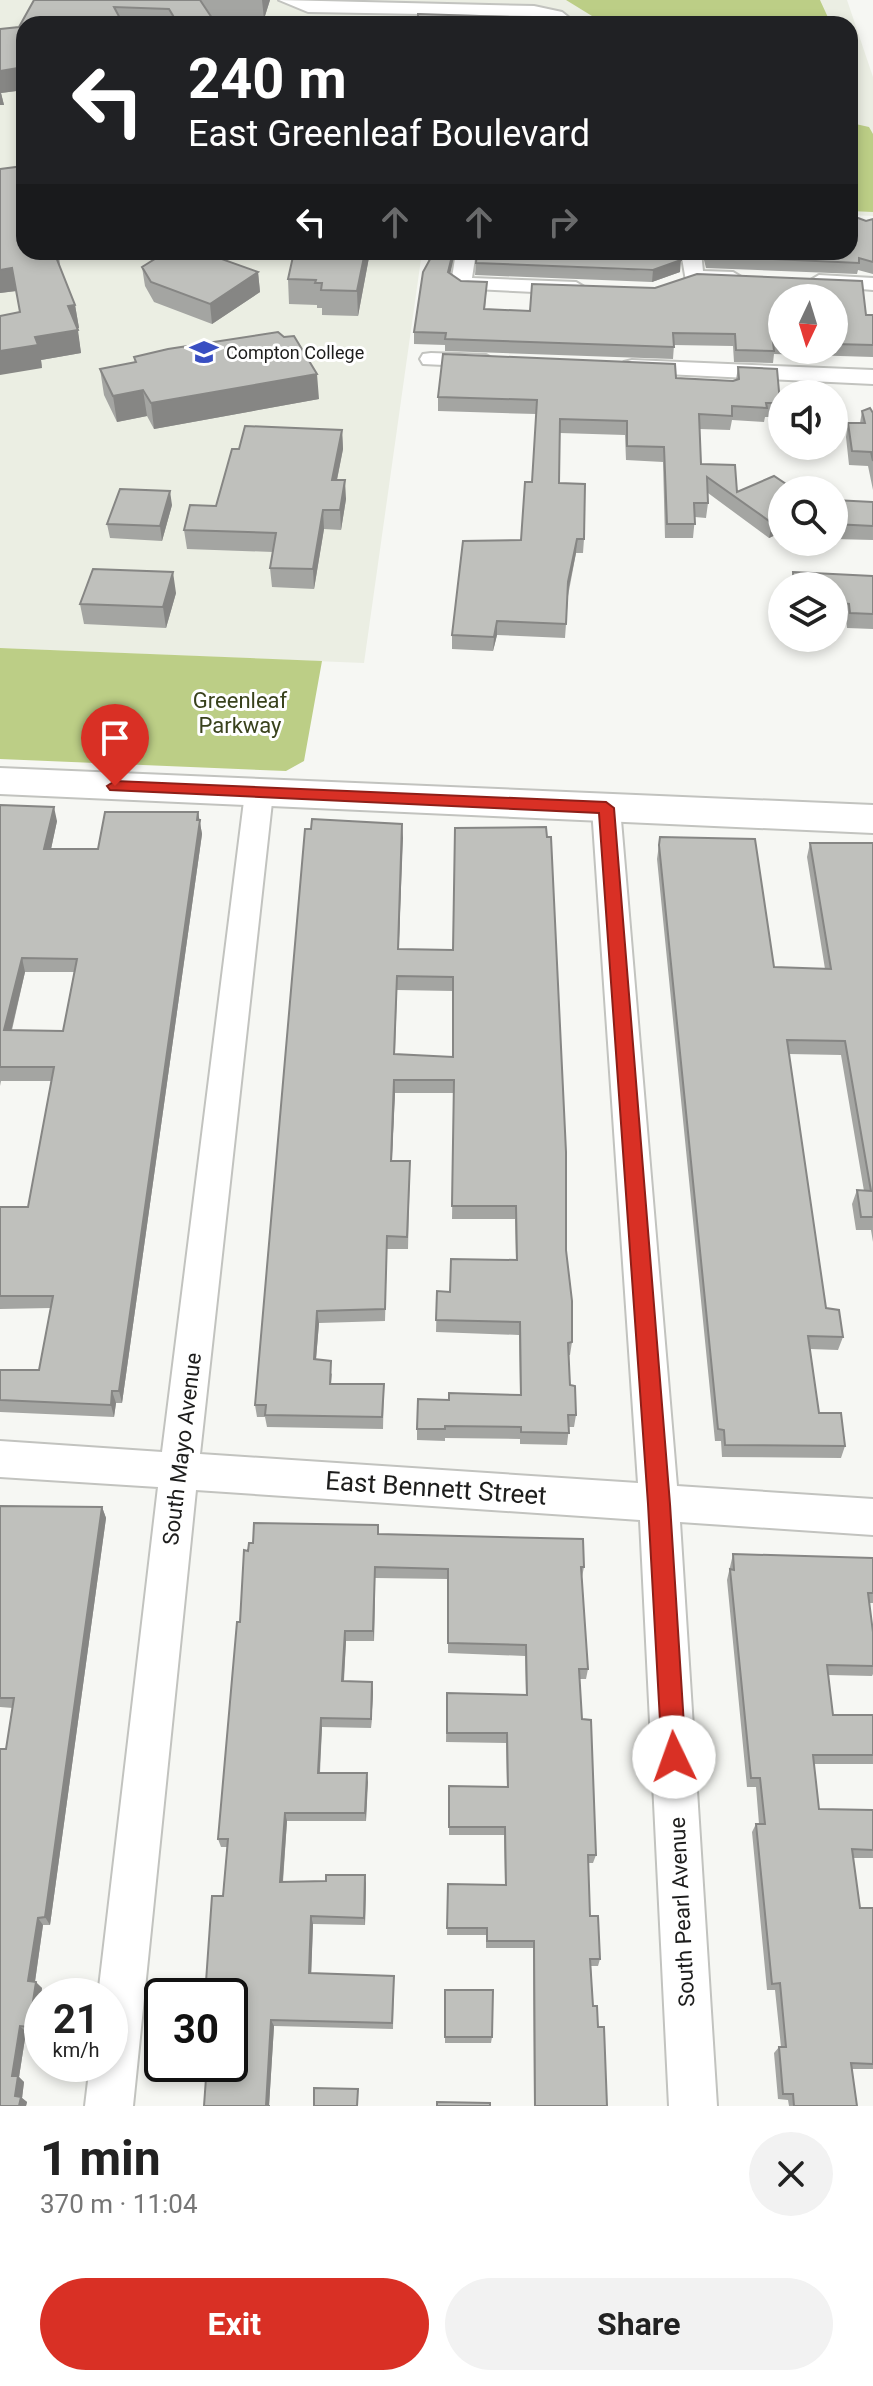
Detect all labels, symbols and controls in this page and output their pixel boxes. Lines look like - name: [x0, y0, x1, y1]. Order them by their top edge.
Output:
- text: 240 m: [188, 46, 347, 112]
- icon: left: [56, 48, 160, 152]
- text: East Greenleaf Boulevard: [188, 113, 590, 155]
- icon: left: [289, 200, 333, 244]
- icon: ahead: [373, 200, 417, 244]
- icon: ahead: [457, 200, 501, 244]
- icon: right: [541, 200, 585, 244]
- north arrow: [768, 284, 848, 364]
- map controls: [768, 284, 848, 652]
- school or university icon: Compton College: [189, 337, 219, 367]
- place label: Compton College: [226, 342, 364, 363]
- button: sound: [768, 380, 848, 460]
- button: search: [768, 476, 848, 556]
- button: layers: [768, 572, 848, 652]
- park label: Greenleaf Parkway: [193, 688, 288, 738]
- pin: [81, 704, 149, 786]
- icon: arrive: [93, 716, 137, 760]
- street label: South Mayo Avenue: [158, 1351, 206, 1547]
- street label: East Bennett Street: [324, 1465, 548, 1511]
- position arrow: [632, 1715, 716, 1799]
- street label: South Pearl Avenue: [665, 1816, 699, 2008]
- speed limit sign: 30: [144, 1978, 248, 2082]
- text: 21: [53, 1996, 99, 2043]
- text: km/h: [53, 2038, 99, 2062]
- text: 1 min: [40, 2130, 161, 2187]
- button: close: [749, 2132, 833, 2216]
- text: 370 m · 11:04: [40, 2189, 198, 2219]
- button: Exit: [40, 2278, 429, 2370]
- button: Share: [445, 2278, 833, 2370]

